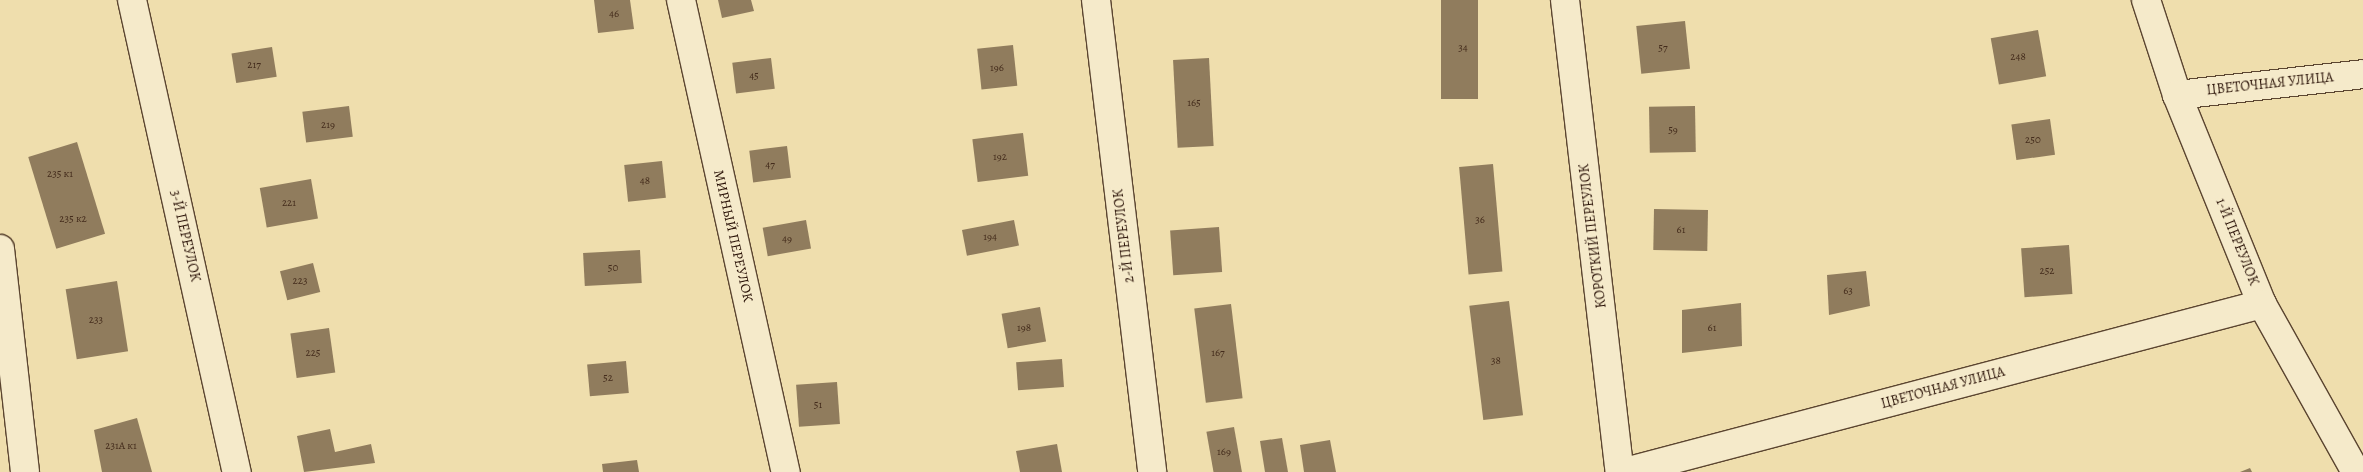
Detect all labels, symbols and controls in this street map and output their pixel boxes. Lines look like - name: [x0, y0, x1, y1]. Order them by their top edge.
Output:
- house number: 46: [609, 7, 619, 21]
- house number: 34: [1458, 41, 1468, 55]
- house number: 57: [1658, 41, 1668, 55]
- house number: 248: [2010, 50, 2026, 64]
- house number: 217: [247, 58, 261, 72]
- house number: 196: [990, 61, 1004, 75]
- house number: 45: [749, 69, 759, 83]
- street label: ЦВЕТОЧНАЯ УЛИЦА: [2206, 69, 2334, 99]
- house number: 165: [1187, 96, 1201, 110]
- house number: 219: [321, 118, 335, 132]
- house number: 59: [1668, 123, 1678, 137]
- house number: 250: [2025, 133, 2041, 147]
- house number: 192: [993, 150, 1007, 164]
- house number: 47: [765, 158, 775, 172]
- street label: КОРОТКИЙ ПЕРЕУЛОК: [1576, 163, 1610, 309]
- house number: 235 к1: [47, 167, 73, 181]
- street label: МИРНЫЙ ПЕРЕУЛОК: [710, 168, 756, 304]
- house number: 48: [640, 174, 650, 188]
- street label: 2-Й ПЕРЕУЛОК: [1110, 188, 1138, 284]
- street label: 3-Й ПЕРЕУЛОК: [166, 189, 204, 283]
- house number: 221: [282, 196, 296, 210]
- street label: 1-Й ПЕРЕУЛОК: [2212, 196, 2262, 288]
- house number: 235 к2: [59, 212, 87, 226]
- house number: 36: [1475, 213, 1485, 227]
- house number: 61: [1677, 223, 1685, 237]
- house number: 194: [983, 230, 997, 244]
- house number: 49: [782, 232, 792, 246]
- house number: 50: [608, 261, 618, 275]
- house number: 252: [2039, 264, 2055, 278]
- house number: 223: [292, 274, 308, 288]
- house number: 63: [1843, 284, 1853, 298]
- house number: 233: [89, 313, 103, 327]
- house number: 198: [1017, 321, 1031, 335]
- house number: 61: [1708, 321, 1716, 335]
- house number: 225: [305, 346, 321, 360]
- house number: 167: [1211, 346, 1225, 360]
- house number: 38: [1491, 354, 1501, 368]
- street label: ЦВЕТОЧНАЯ УЛИЦА: [1879, 363, 2007, 413]
- house number: 52: [603, 371, 613, 385]
- house number: 51: [814, 398, 822, 412]
- house number: 231А к1: [105, 439, 137, 453]
- house number: 169: [1217, 445, 1231, 459]

